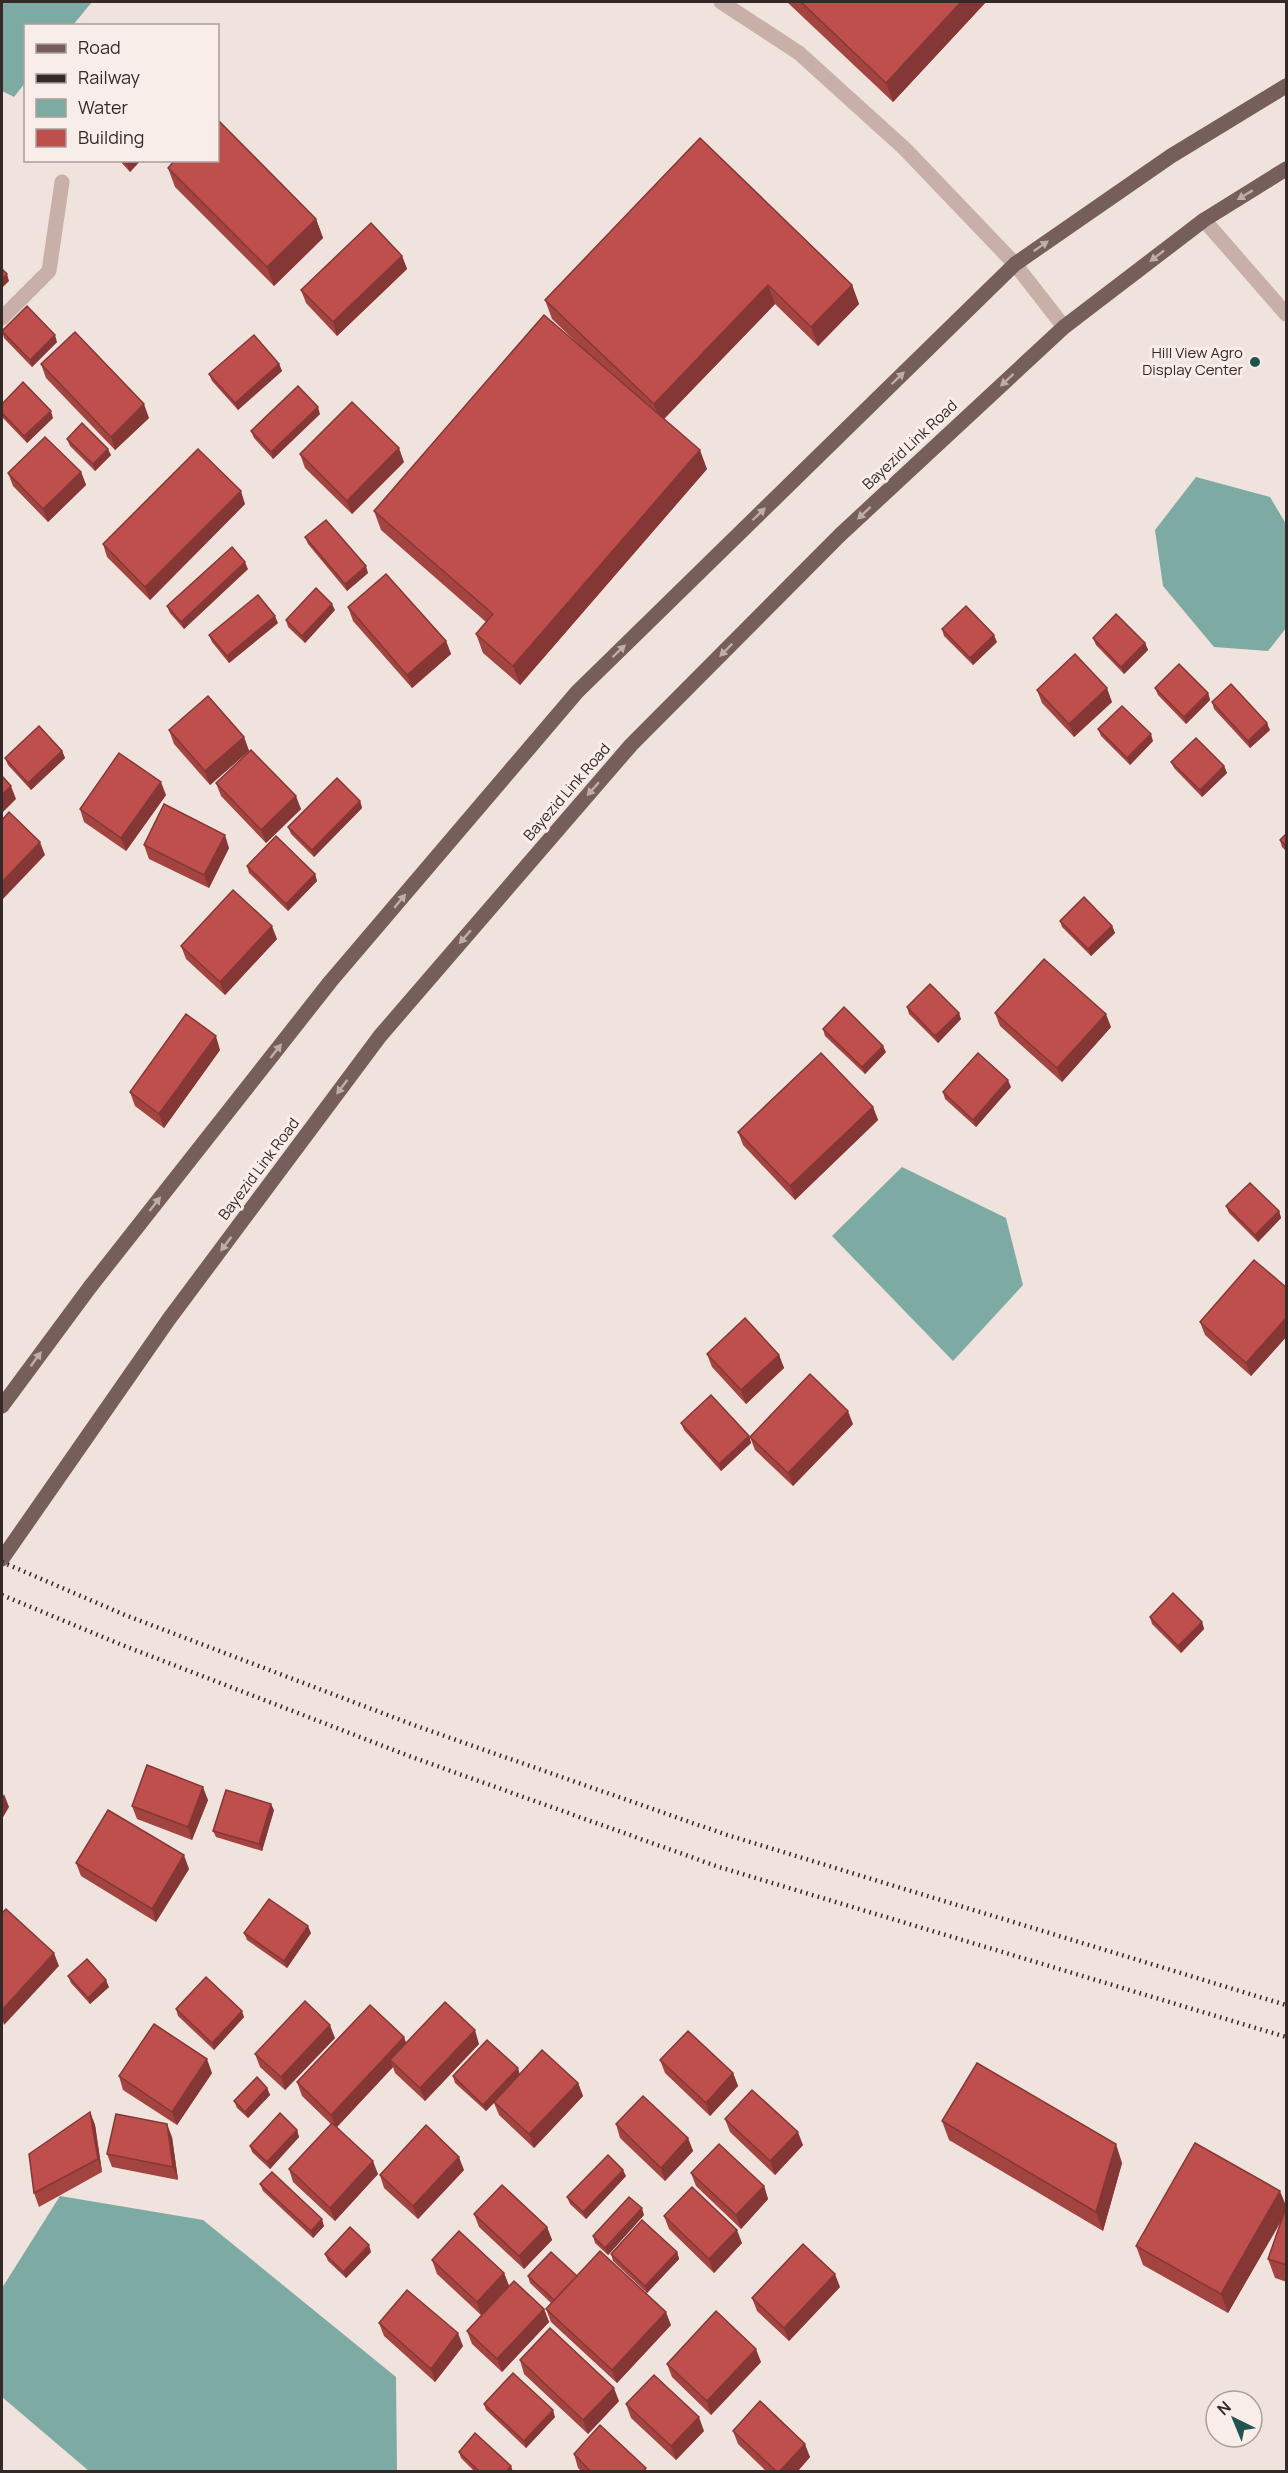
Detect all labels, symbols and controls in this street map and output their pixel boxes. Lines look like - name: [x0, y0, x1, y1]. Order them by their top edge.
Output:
- legend: [24, 24, 219, 162]
- text: Road: [78, 35, 121, 59]
- text: Railway: [78, 65, 140, 89]
- text: Water: [78, 95, 128, 119]
- text: Building: [78, 125, 144, 149]
- one-way arrow: [1237, 189, 1253, 200]
- one-way arrow: [1033, 241, 1049, 252]
- one-way arrow: [1150, 249, 1165, 261]
- place label: Hill View Agro Display Center: [1142, 342, 1244, 380]
- marker: Hill View Agro Display Center: [1248, 355, 1262, 369]
- one-way arrow: [891, 371, 906, 385]
- one-way arrow: [1000, 373, 1015, 387]
- street label: Bayezid Link Road: [858, 395, 962, 494]
- one-way arrow: [858, 505, 872, 519]
- one-way arrow: [751, 508, 765, 522]
- one-way arrow: [719, 642, 733, 656]
- one-way arrow: [612, 644, 626, 658]
- street label: Bayezid Link Road: [518, 738, 615, 845]
- one-way arrow: [587, 781, 600, 796]
- one-way arrow: [393, 893, 406, 909]
- one-way arrow: [459, 929, 472, 945]
- one-way arrow: [269, 1044, 281, 1059]
- one-way arrow: [336, 1079, 348, 1095]
- street label: Bayezid Link Road: [213, 1113, 304, 1224]
- one-way arrow: [148, 1197, 160, 1212]
- one-way arrow: [220, 1236, 232, 1251]
- one-way arrow: [30, 1352, 42, 1368]
- north arrow: [1204, 2389, 1264, 2449]
- text: N: [1212, 2396, 1235, 2420]

